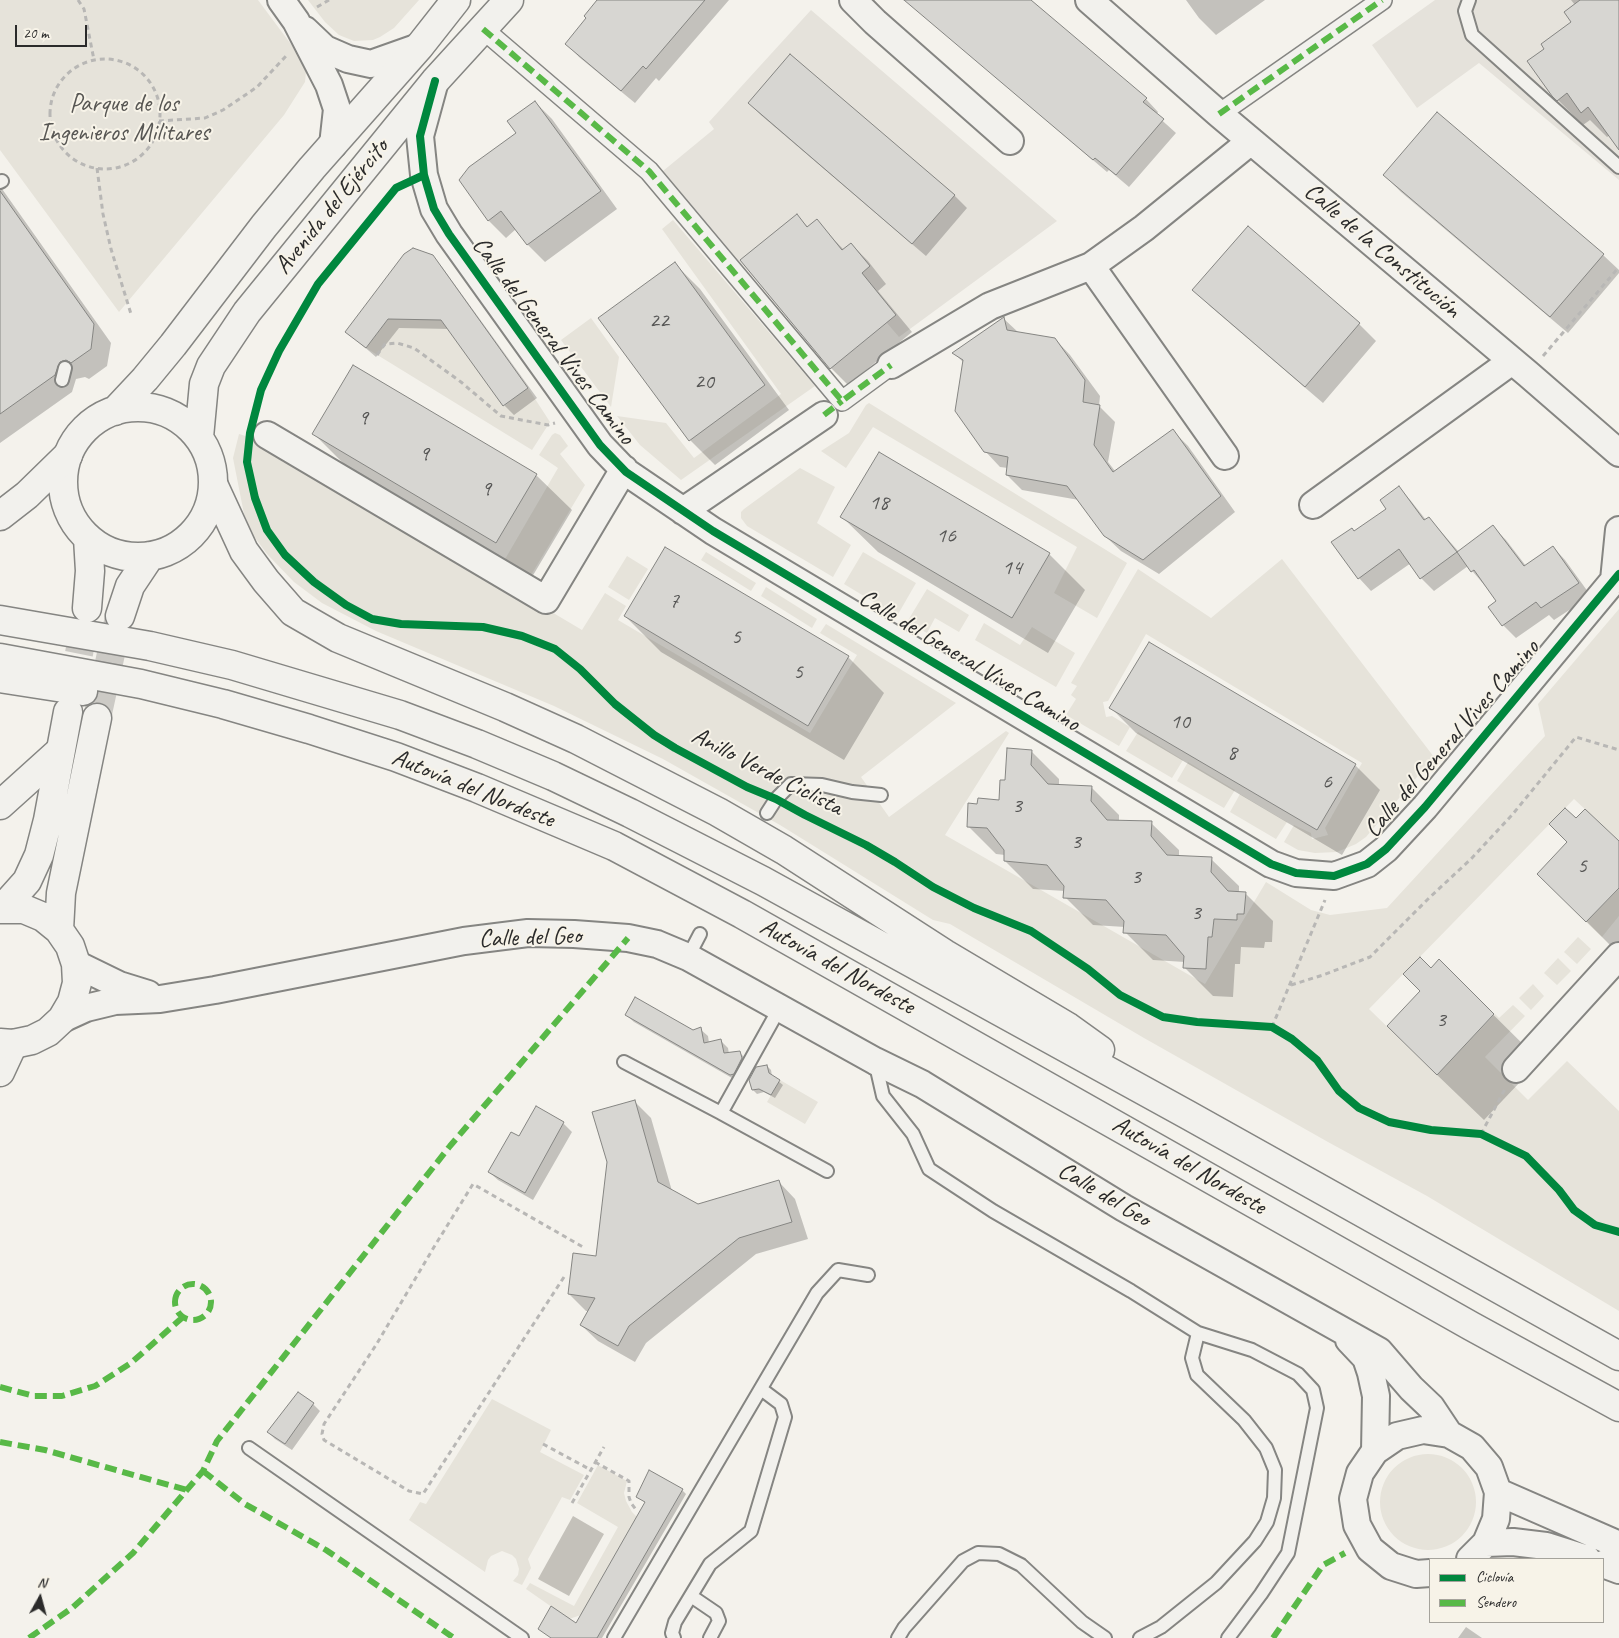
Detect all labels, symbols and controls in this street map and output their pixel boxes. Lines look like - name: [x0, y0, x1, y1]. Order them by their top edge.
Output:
- scale bar: [18, 15, 90, 47]
- text: 20 m: [23, 24, 49, 43]
- park label: Parque de los Ingenieros Militares: [39, 89, 209, 148]
- street label: Avenida del Ejército: [268, 133, 396, 281]
- street label: Calle de la Constitución: [1298, 177, 1466, 325]
- street label: Calle del General Vives Camino: [465, 231, 641, 451]
- house number: 22: [649, 308, 669, 334]
- house number: 20: [694, 369, 714, 395]
- house number: 9: [358, 405, 368, 431]
- house number: 9: [419, 441, 429, 467]
- house number: 9: [481, 476, 491, 502]
- house number: 18: [869, 490, 889, 516]
- house number: 16: [936, 523, 956, 549]
- house number: 14: [1002, 555, 1022, 581]
- street label: Calle del General Vives Camino: [853, 583, 1085, 739]
- house number: 7: [669, 588, 679, 614]
- house number: 5: [731, 624, 741, 650]
- street label: Calle del General Vives Camino: [1358, 634, 1546, 844]
- house number: 5: [793, 659, 803, 685]
- house number: 10: [1170, 709, 1190, 735]
- street label: Anillo Verde Ciclista: [686, 721, 848, 823]
- house number: 8: [1227, 740, 1237, 766]
- street label: Autovía del Nordeste: [387, 743, 559, 835]
- house number: 6: [1322, 769, 1332, 795]
- house number: 3: [1012, 793, 1022, 819]
- house number: 3: [1071, 829, 1081, 855]
- house number: 5: [1577, 853, 1587, 879]
- house number: 3: [1131, 864, 1141, 890]
- house number: 3: [1191, 900, 1201, 926]
- street label: Autovía del Nordeste: [754, 912, 920, 1022]
- street label: Calle del Geo: [478, 921, 582, 955]
- house number: 3: [1436, 1007, 1446, 1033]
- street label: Autovía del Nordeste: [1107, 1110, 1271, 1222]
- street label: Calle del Geo: [1052, 1156, 1156, 1234]
- legend: [1429, 1558, 1604, 1623]
- text: Ciclovía: [1476, 1568, 1513, 1587]
- north arrow: [15, 1573, 65, 1623]
- text: N: [37, 1574, 47, 1592]
- text: Sendero: [1476, 1593, 1516, 1612]

